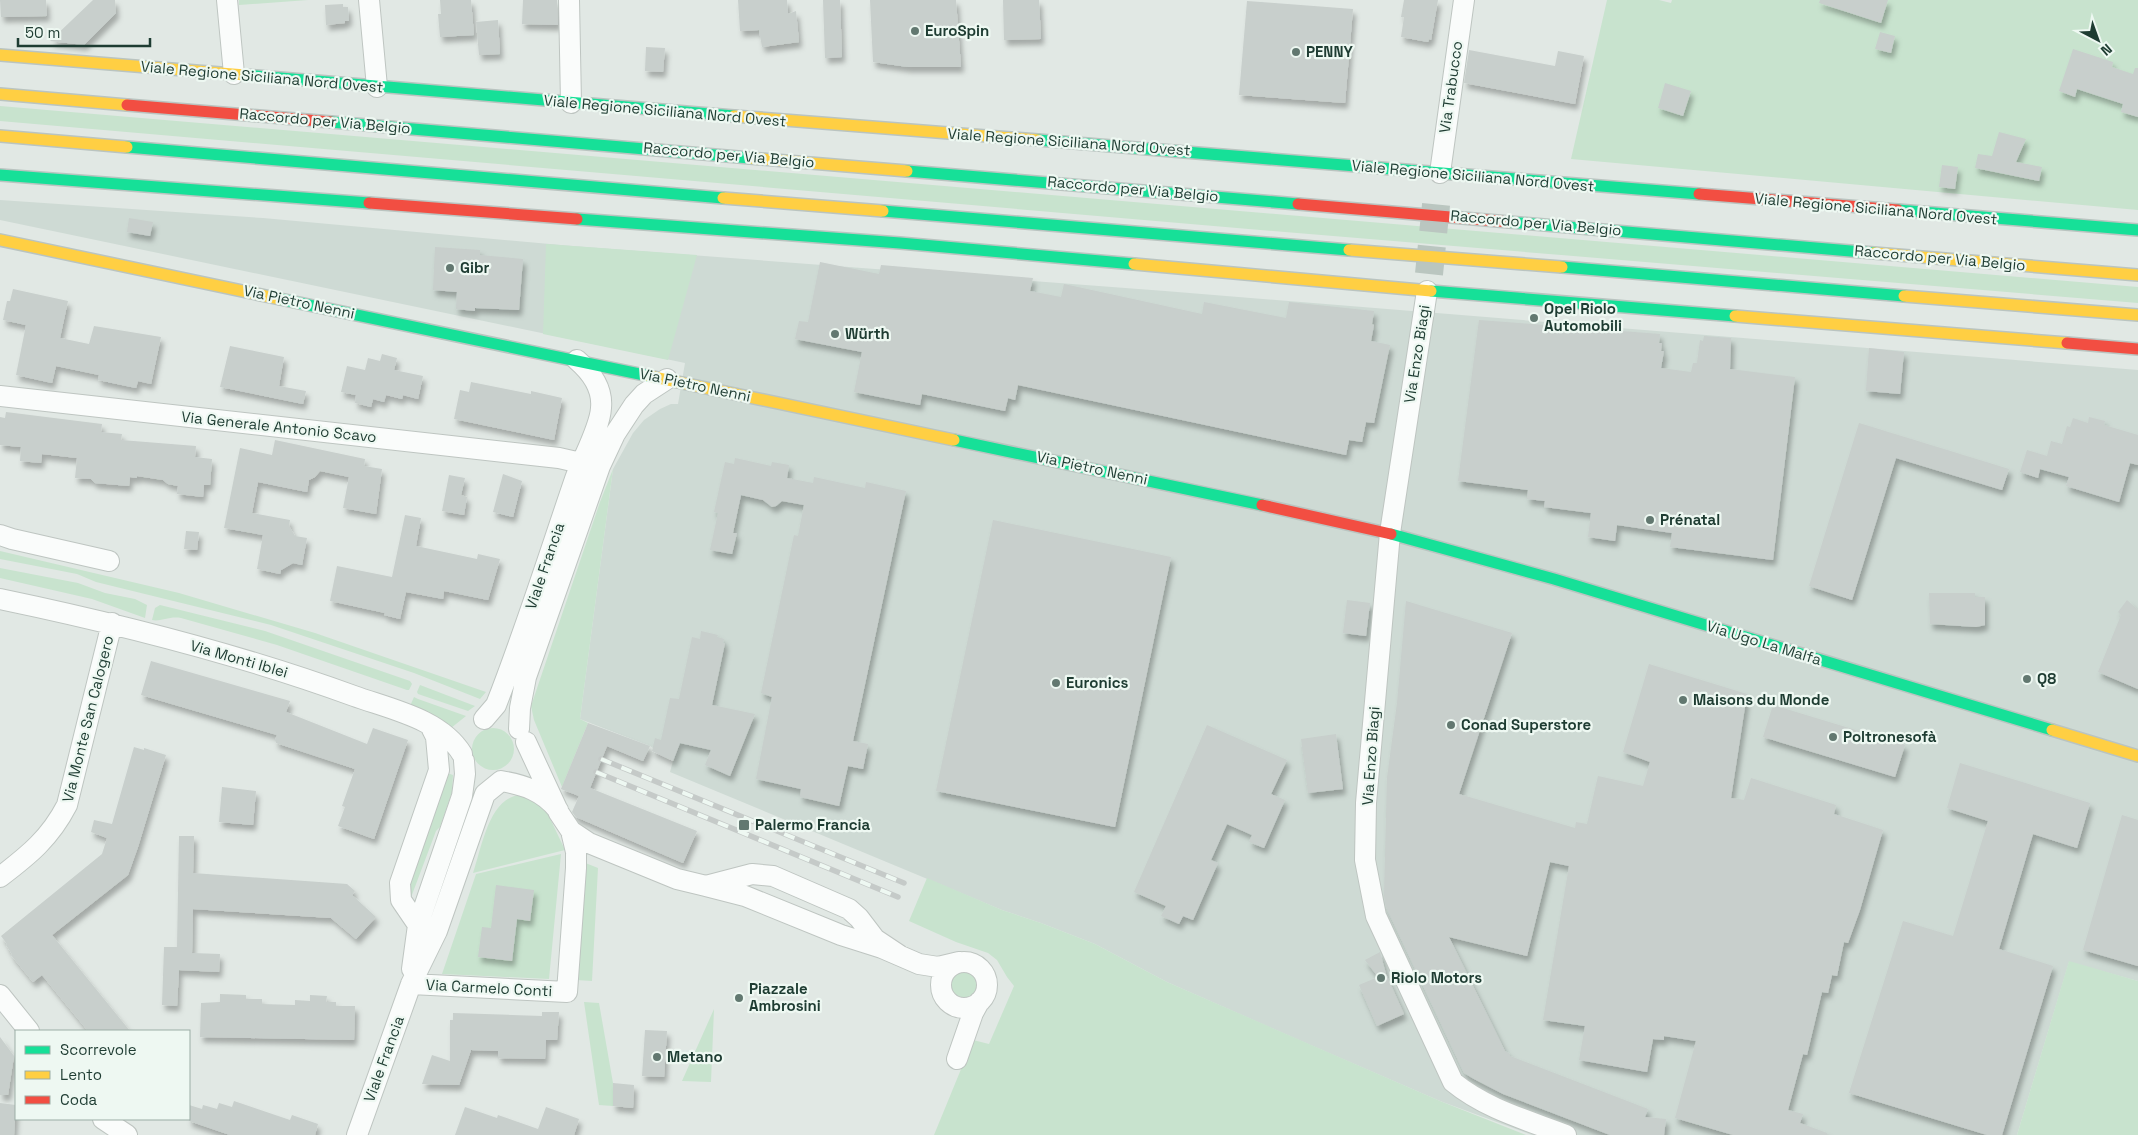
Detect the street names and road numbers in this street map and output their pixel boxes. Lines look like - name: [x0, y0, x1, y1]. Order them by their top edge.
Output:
- street label: Via Trabucco: [1435, 40, 1466, 134]
- street label: Viale Regione Siciliana Nord Ovest: [140, 56, 384, 97]
- street label: Viale Regione Siciliana Nord Ovest: [543, 90, 787, 131]
- street label: Raccordo per Via Belgio: [239, 104, 411, 137]
- street label: Viale Regione Siciliana Nord Ovest: [947, 124, 1191, 159]
- street label: Raccordo per Via Belgio: [643, 138, 815, 171]
- street label: Viale Regione Siciliana Nord Ovest: [1351, 155, 1595, 196]
- street label: Raccordo per Via Belgio: [1047, 172, 1219, 205]
- street label: Viale Regione Siciliana Nord Ovest: [1754, 188, 1998, 229]
- street label: Raccordo per Via Belgio: [1450, 206, 1622, 239]
- street label: Raccordo per Via Belgio: [1854, 241, 2026, 274]
- street label: Via Pietro Nenni: [242, 280, 356, 323]
- street label: Via Enzo Biagi: [1399, 304, 1434, 404]
- street label: Via Pietro Nenni: [638, 363, 752, 406]
- street label: Via Generale Antonio Scavo: [180, 407, 378, 446]
- street label: Via Pietro Nenni: [1035, 446, 1149, 489]
- street label: Viale Francia: [521, 520, 568, 612]
- street label: Via Ugo La Malfa: [1704, 616, 1824, 669]
- street label: Via Monte San Calogero: [58, 633, 117, 804]
- street label: Via Monti Iblei: [188, 636, 290, 682]
- street label: Via Enzo Biagi: [1358, 706, 1383, 806]
- street label: Via Carmelo Conti: [425, 975, 553, 1000]
- street label: Viale Francia: [359, 1013, 408, 1105]

